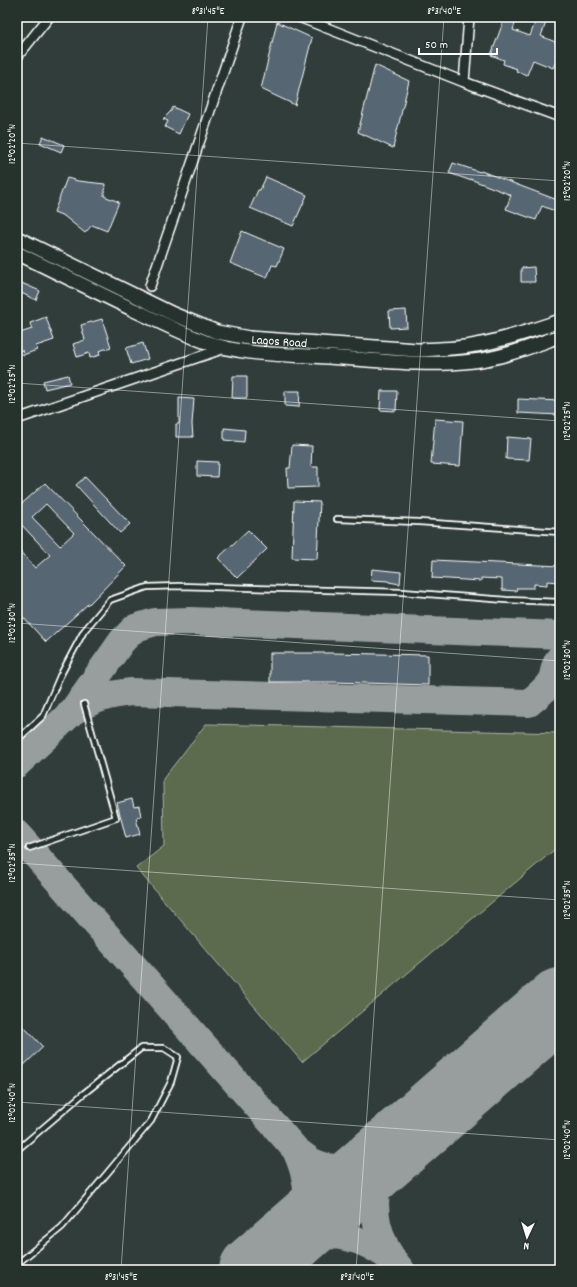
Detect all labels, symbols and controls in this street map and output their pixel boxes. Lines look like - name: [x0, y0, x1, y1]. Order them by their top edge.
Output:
- text: 8°31'45"E: [192, 5, 225, 19]
- text: 8°31'40"E: [427, 5, 461, 19]
- scale bar: [419, 30, 497, 56]
- text: 50 m: [425, 37, 448, 54]
- text: 12°02'20"N: [6, 124, 20, 164]
- text: 12°02'20"N: [561, 161, 575, 201]
- street label: Lagos Road: [251, 331, 308, 354]
- text: 12°02'25"N: [6, 364, 20, 404]
- text: 12°02'25"N: [561, 401, 575, 441]
- text: 12°02'30"N: [6, 603, 20, 643]
- text: 12°02'30"N: [561, 640, 575, 680]
- text: 12°02'35"N: [6, 843, 20, 883]
- text: 12°02'35"N: [561, 880, 575, 920]
- text: 12°02'40"N: [6, 1083, 20, 1123]
- text: 12°02'40"N: [561, 1120, 575, 1160]
- north arrow: [507, 1217, 547, 1257]
- text: N: [523, 1237, 530, 1253]
- text: 8°31'45"E: [105, 1271, 138, 1285]
- text: 8°31'40"E: [340, 1271, 374, 1285]

